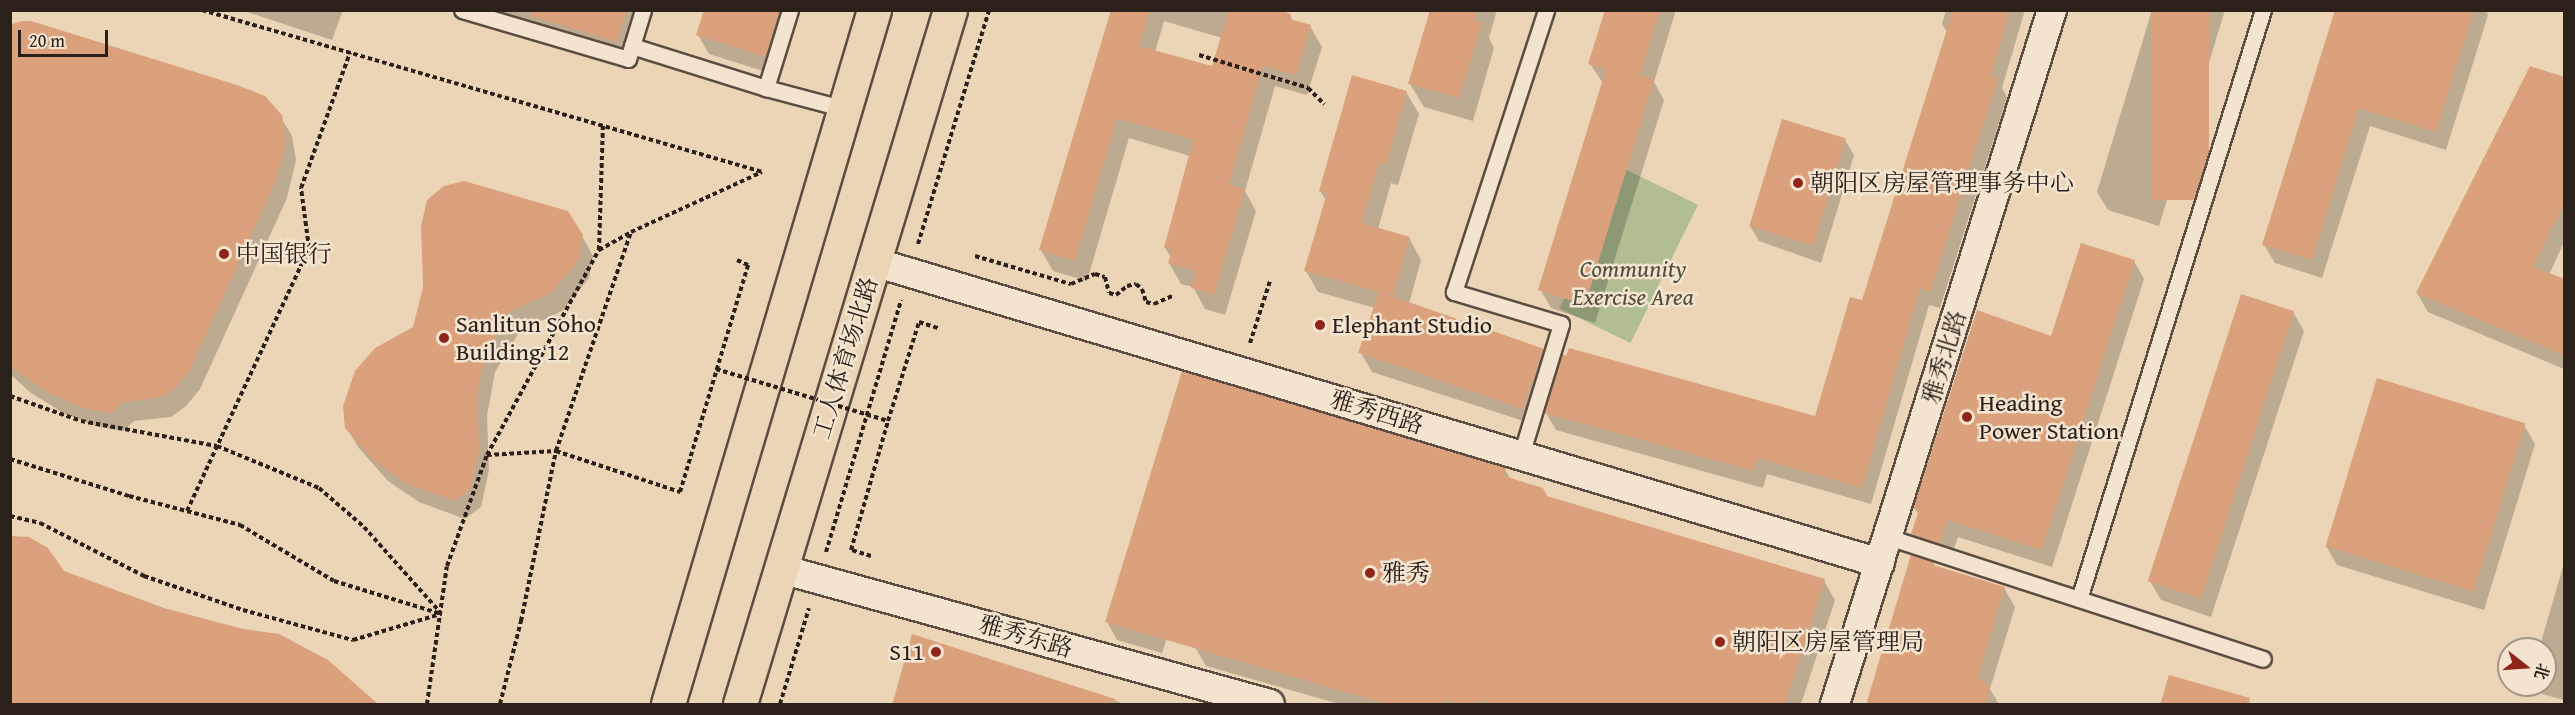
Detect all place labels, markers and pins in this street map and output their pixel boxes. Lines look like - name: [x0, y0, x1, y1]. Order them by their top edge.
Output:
- place label: 朝阳区房屋管理事务中心: [1810, 169, 2074, 197]
- marker: 朝阳区房屋管理事务中心: [1791, 176, 1805, 190]
- place label: 中国银行: [236, 240, 332, 268]
- marker: 中国银行: [217, 247, 231, 261]
- place label: Sanlitun Soho Building 12: [456, 310, 596, 366]
- place label: Elephant Studio: [1332, 311, 1492, 339]
- marker: Elephant Studio: [1313, 318, 1327, 332]
- marker: Sanlitun Soho Building 12: [437, 331, 451, 345]
- place label: Heading Power Station: [1979, 389, 2119, 445]
- marker: Heading Power Station: [1960, 410, 1974, 424]
- place label: 雅秀: [1382, 559, 1430, 587]
- marker: 雅秀: [1363, 566, 1377, 580]
- place label: 朝阳区房屋管理局: [1732, 628, 1924, 656]
- marker: 朝阳区房屋管理局: [1713, 635, 1727, 649]
- place label: S11: [889, 638, 924, 666]
- marker: S11: [929, 645, 943, 659]

